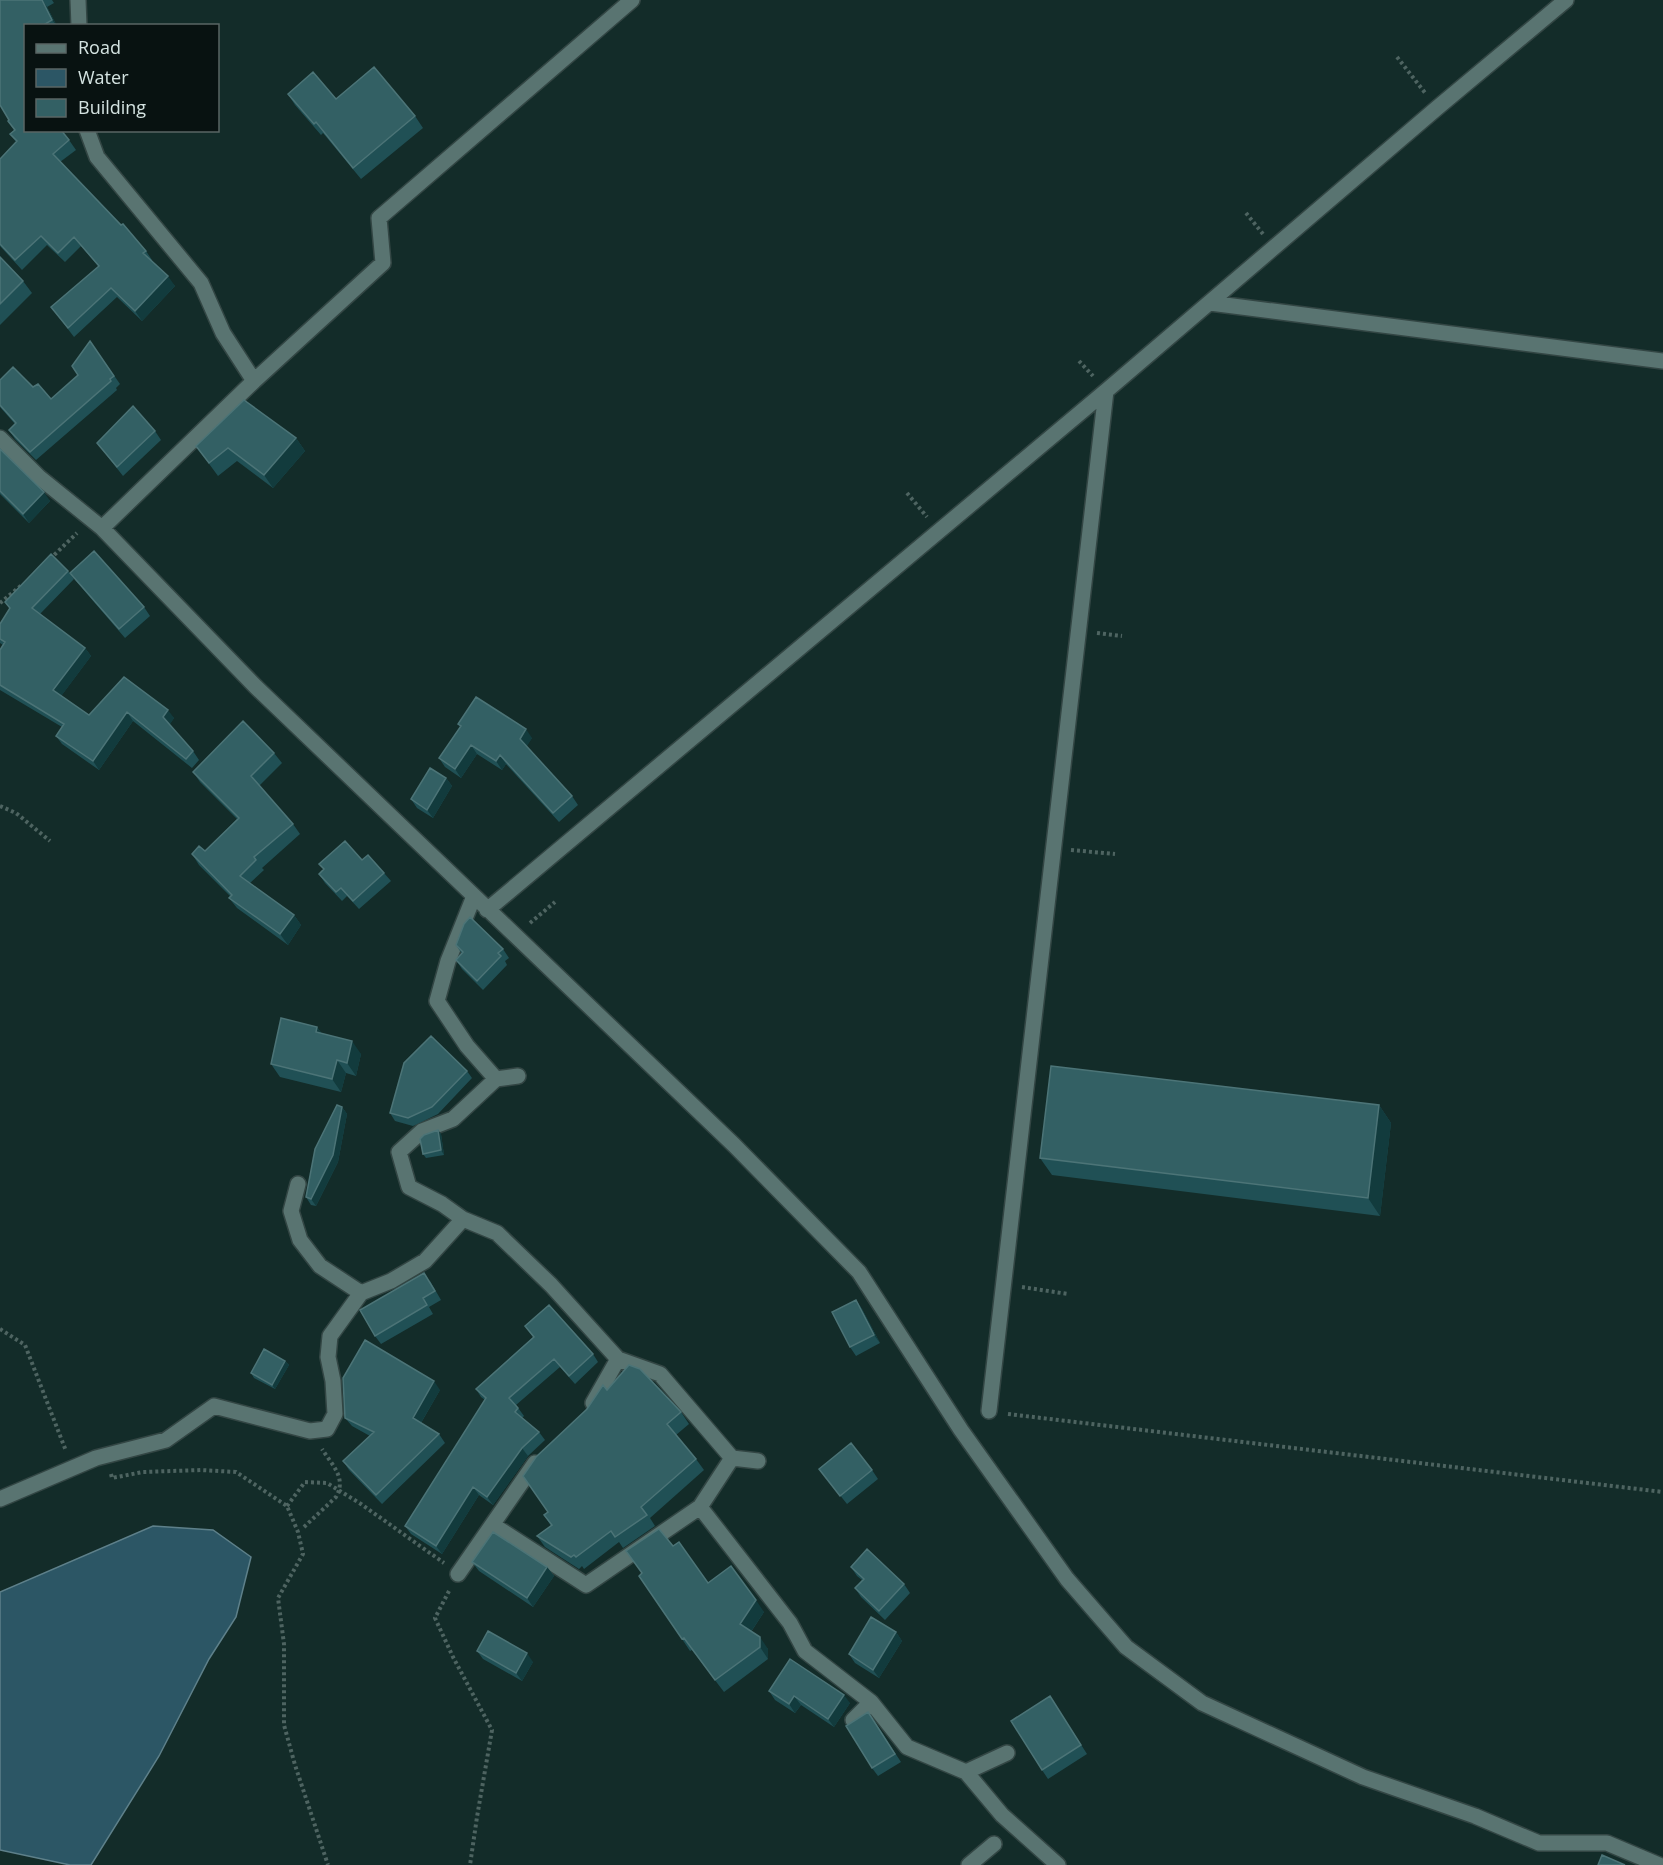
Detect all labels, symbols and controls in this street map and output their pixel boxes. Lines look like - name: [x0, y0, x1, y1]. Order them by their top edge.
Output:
- legend: [24, 24, 219, 132]
- text: Road: [78, 35, 121, 59]
- text: Water: [78, 65, 129, 89]
- text: Building: [78, 95, 146, 119]

